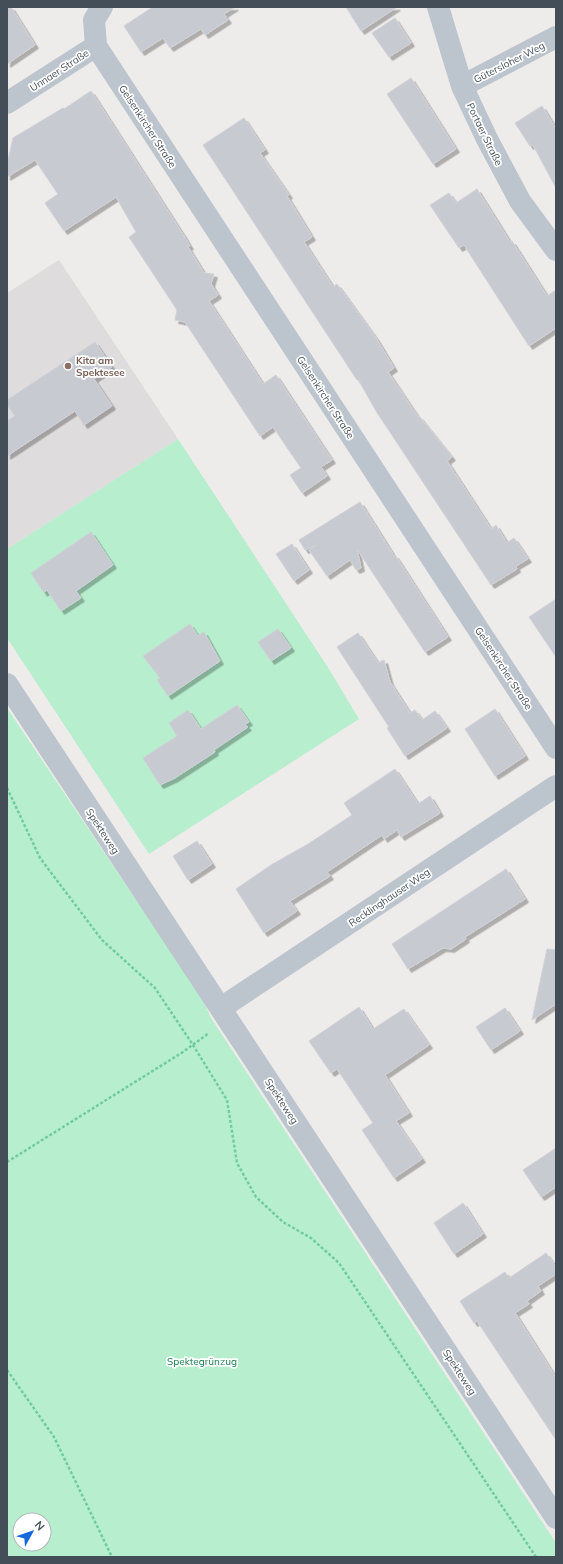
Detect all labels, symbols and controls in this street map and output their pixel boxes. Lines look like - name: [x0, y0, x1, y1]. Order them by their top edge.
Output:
- street label: Gütersloher Weg: [471, 39, 547, 86]
- street label: Unnaer Straße: [27, 47, 91, 94]
- street label: Gelsenkircher Straße: [116, 82, 179, 170]
- street label: Portaer Straße: [464, 101, 505, 168]
- street label: Gelsenkircher Straße: [294, 353, 357, 441]
- place label: Kita am Spektesee: [76, 354, 125, 379]
- marker: Kita am Spektesee: [63, 361, 73, 371]
- street label: Gelsenkircher Straße: [472, 624, 535, 712]
- street label: Spekteweg: [83, 806, 122, 856]
- street label: Recklinghauser Weg: [346, 865, 432, 929]
- street label: Spekteweg: [262, 1076, 301, 1126]
- street label: Spekteweg: [440, 1347, 479, 1397]
- park label: Spektegrünzug: [167, 1355, 237, 1368]
- north arrow: [12, 1512, 52, 1552]
- text: N: [32, 1518, 48, 1533]

